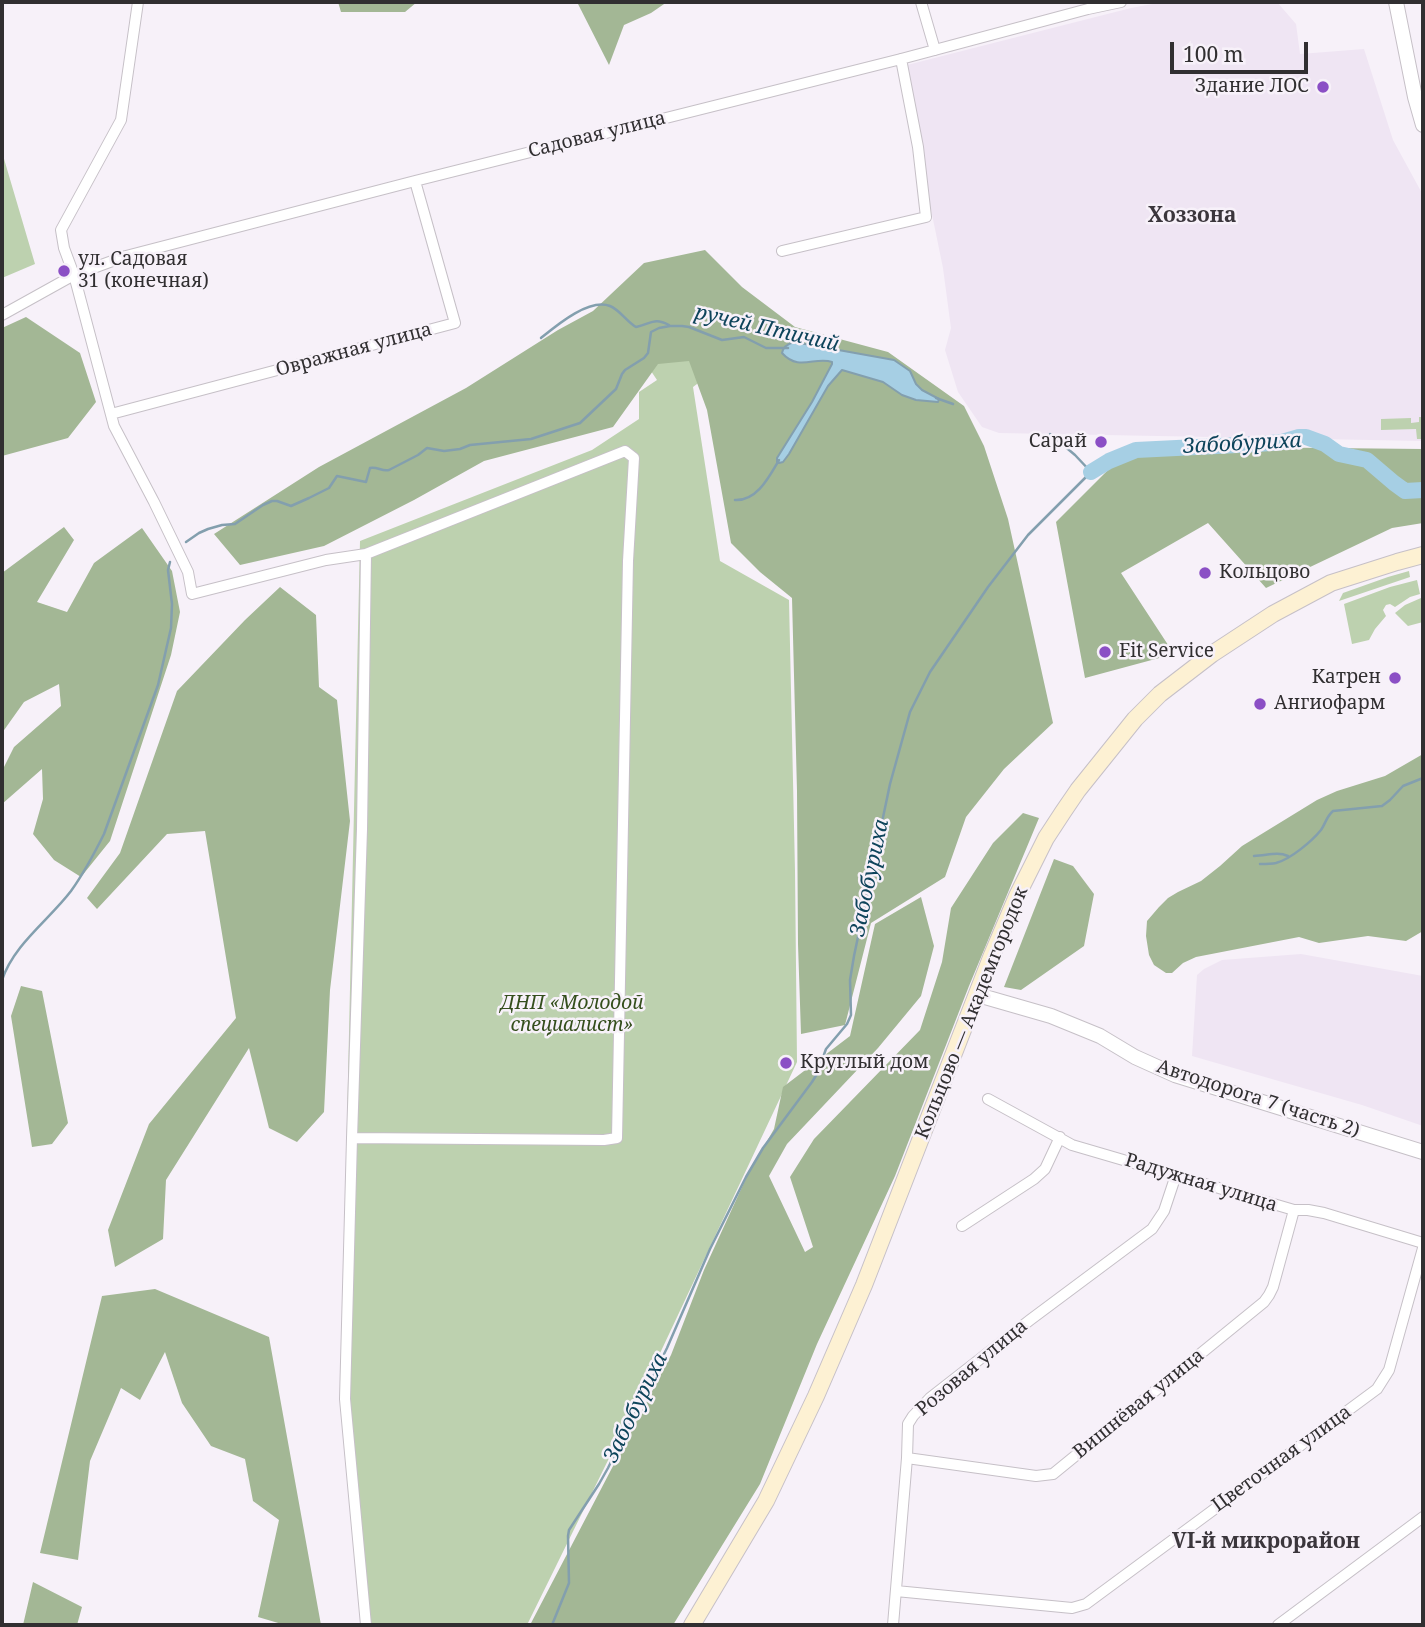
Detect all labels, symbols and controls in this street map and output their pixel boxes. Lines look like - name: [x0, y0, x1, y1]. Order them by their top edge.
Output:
- scale bar: [1173, 28, 1311, 72]
- text: 100 m: [1183, 40, 1244, 68]
- place label: Здание ЛОС: [1195, 76, 1309, 98]
- marker: Здание ЛОС: [1315, 79, 1331, 95]
- street label: Садовая улица: [526, 107, 668, 163]
- district label: Хоззона: [1148, 203, 1236, 229]
- place label: ул. Садовая 31 (конечная): [78, 249, 209, 293]
- marker: ул. Садовая 31 (конечная): [56, 263, 72, 279]
- water label: ручей Птичий: [692, 300, 842, 358]
- street label: Овражная улица: [273, 318, 435, 382]
- water label: Забобуриха: [1182, 428, 1302, 460]
- place label: Сарай: [1029, 431, 1087, 453]
- marker: Сарай: [1093, 434, 1109, 450]
- place label: Кольцово: [1219, 562, 1310, 584]
- marker: Кольцово: [1197, 565, 1213, 581]
- place label: Fit Service: [1119, 641, 1214, 663]
- marker: Fit Service: [1097, 644, 1113, 660]
- place label: Катрен: [1312, 667, 1381, 689]
- marker: Катрен: [1387, 670, 1403, 686]
- place label: Ангиофарм: [1274, 693, 1385, 715]
- marker: Ангиофарм: [1252, 696, 1268, 712]
- water label: Забобуриха: [845, 817, 895, 939]
- street label: Кольцово — Академгородок: [911, 883, 1033, 1143]
- park label: ДНП «Молодой специалист»: [501, 993, 643, 1037]
- place label: Круглый дом: [800, 1052, 929, 1074]
- marker: Круглый дом: [778, 1055, 794, 1071]
- street label: Автодорога 7 (часть 2): [1154, 1055, 1362, 1143]
- street label: Радужная улица: [1122, 1149, 1280, 1217]
- street label: Розовая улица: [912, 1315, 1032, 1421]
- street label: Вишнёвая улица: [1069, 1344, 1209, 1464]
- water label: Забобуриха: [598, 1349, 674, 1467]
- street label: Цветочная улица: [1208, 1401, 1356, 1517]
- district label: VI-й микрорайон: [1172, 1529, 1360, 1555]

